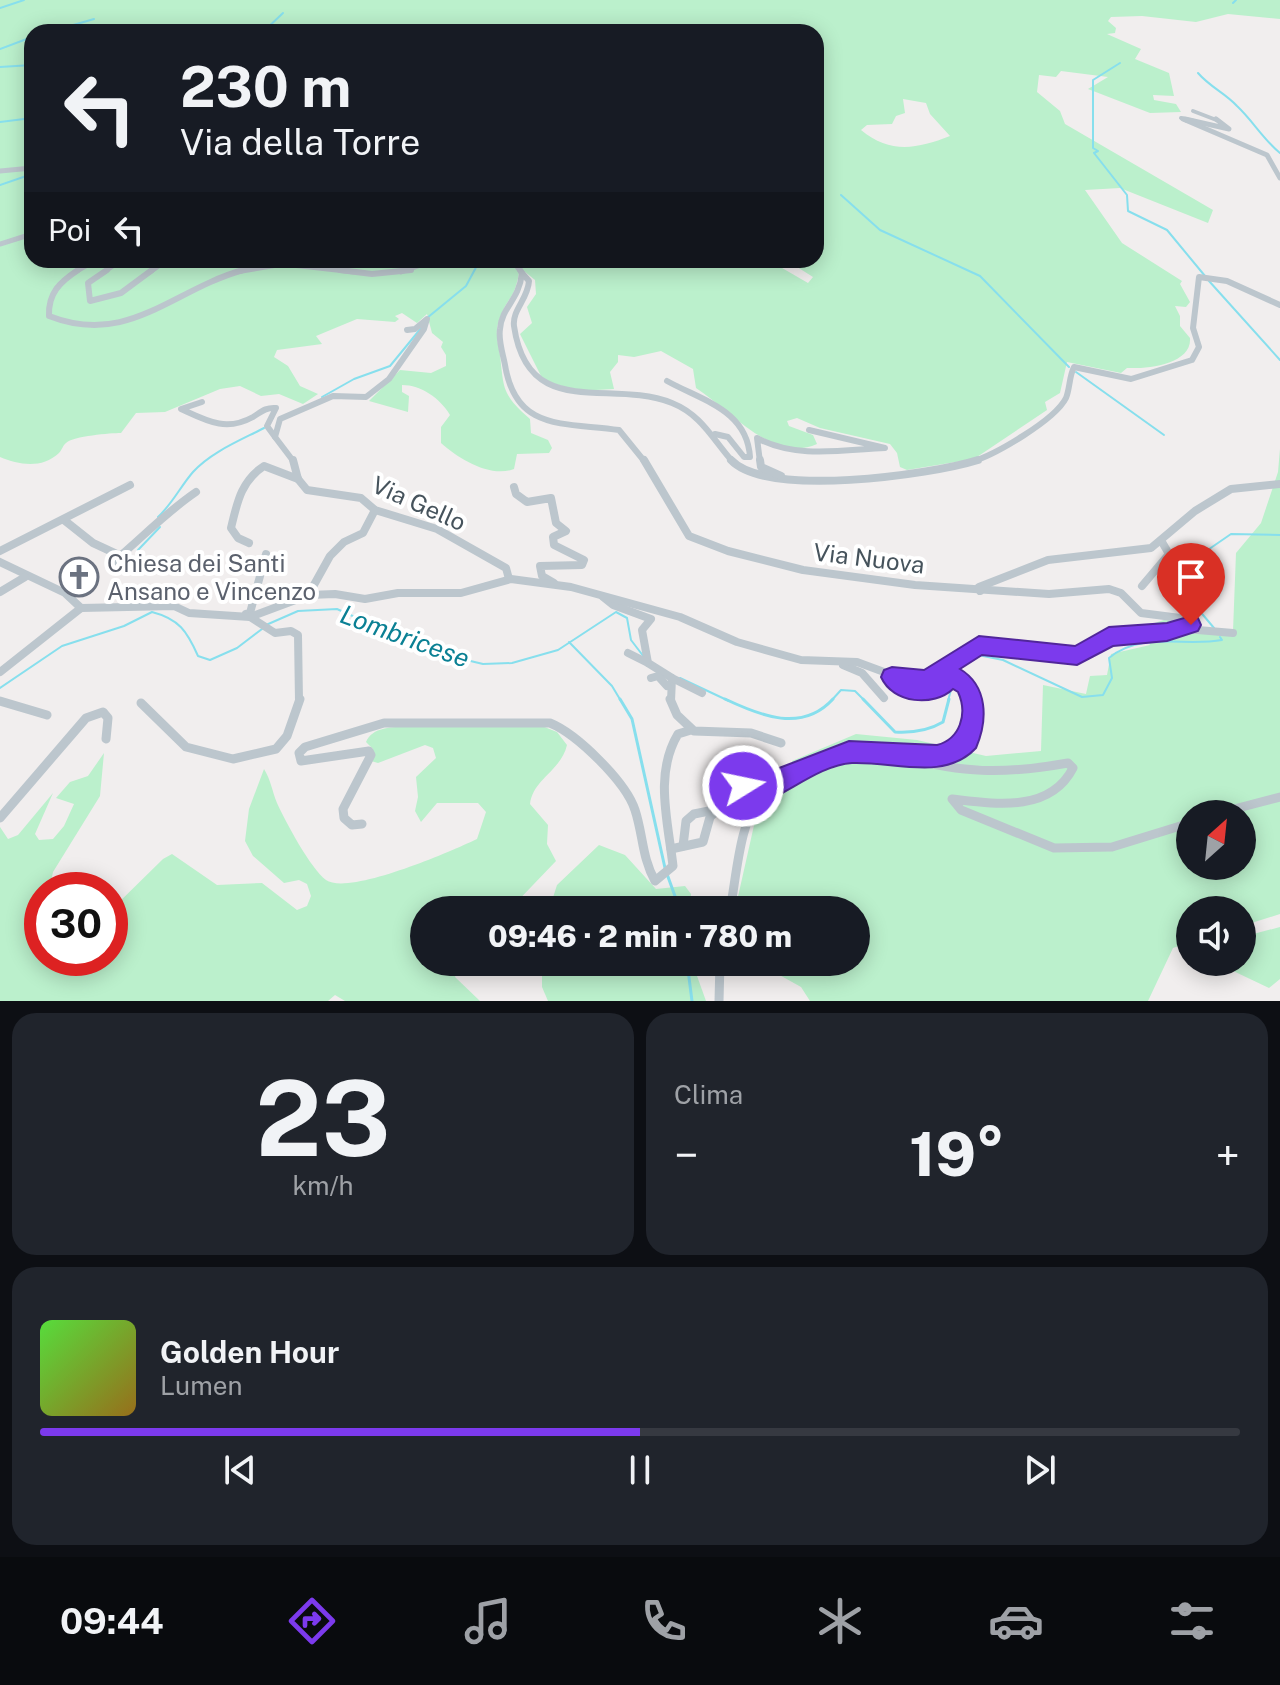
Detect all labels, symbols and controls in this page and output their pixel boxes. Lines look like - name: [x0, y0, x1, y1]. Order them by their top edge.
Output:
- text: 230 m: [180, 54, 352, 120]
- icon: left: [48, 56, 152, 160]
- text: Via della Torre: [180, 121, 420, 163]
- icon: left: [107, 208, 151, 252]
- text: Poi: [48, 212, 91, 248]
- street label: Via Gello: [368, 470, 470, 536]
- street label: Via Nuova: [812, 537, 926, 579]
- pin: [1157, 543, 1225, 625]
- place label: Chiesa dei Santi Ansano e Vincenzo: [107, 549, 316, 605]
- icon: arrive: [1169, 555, 1213, 599]
- church icon: Chiesa dei Santi Ansano e Vincenzo: [58, 556, 100, 598]
- water label: Lombricese: [336, 598, 474, 674]
- position arrow: [701, 744, 785, 828]
- north arrow: [1176, 800, 1256, 880]
- map controls: [1176, 800, 1256, 976]
- speed limit sign: 30: [24, 872, 128, 976]
- button: sound: [1176, 896, 1256, 976]
- text: 09:46 · 2 min · 780 m: [488, 918, 792, 954]
- text: 23: [255, 1057, 391, 1179]
- text: Clima: [674, 1079, 743, 1110]
- text: 19°: [909, 1119, 1005, 1190]
- text: −: [674, 1129, 698, 1181]
- text: +: [1216, 1129, 1240, 1181]
- text: km/h: [292, 1170, 354, 1201]
- text: Golden Hour: [160, 1334, 339, 1370]
- text: Lumen: [160, 1370, 243, 1401]
- icon: previous: [218, 1448, 262, 1492]
- icon: pause: [618, 1448, 662, 1492]
- icon: next: [1018, 1448, 1062, 1492]
- icon: directions: [284, 1593, 340, 1649]
- icon: music: [460, 1593, 516, 1649]
- icon: phone: [636, 1593, 692, 1649]
- icon: climate: [812, 1593, 868, 1649]
- icon: car: [988, 1593, 1044, 1649]
- icon: filters: [1164, 1593, 1220, 1649]
- text: 09:44: [60, 1600, 164, 1642]

